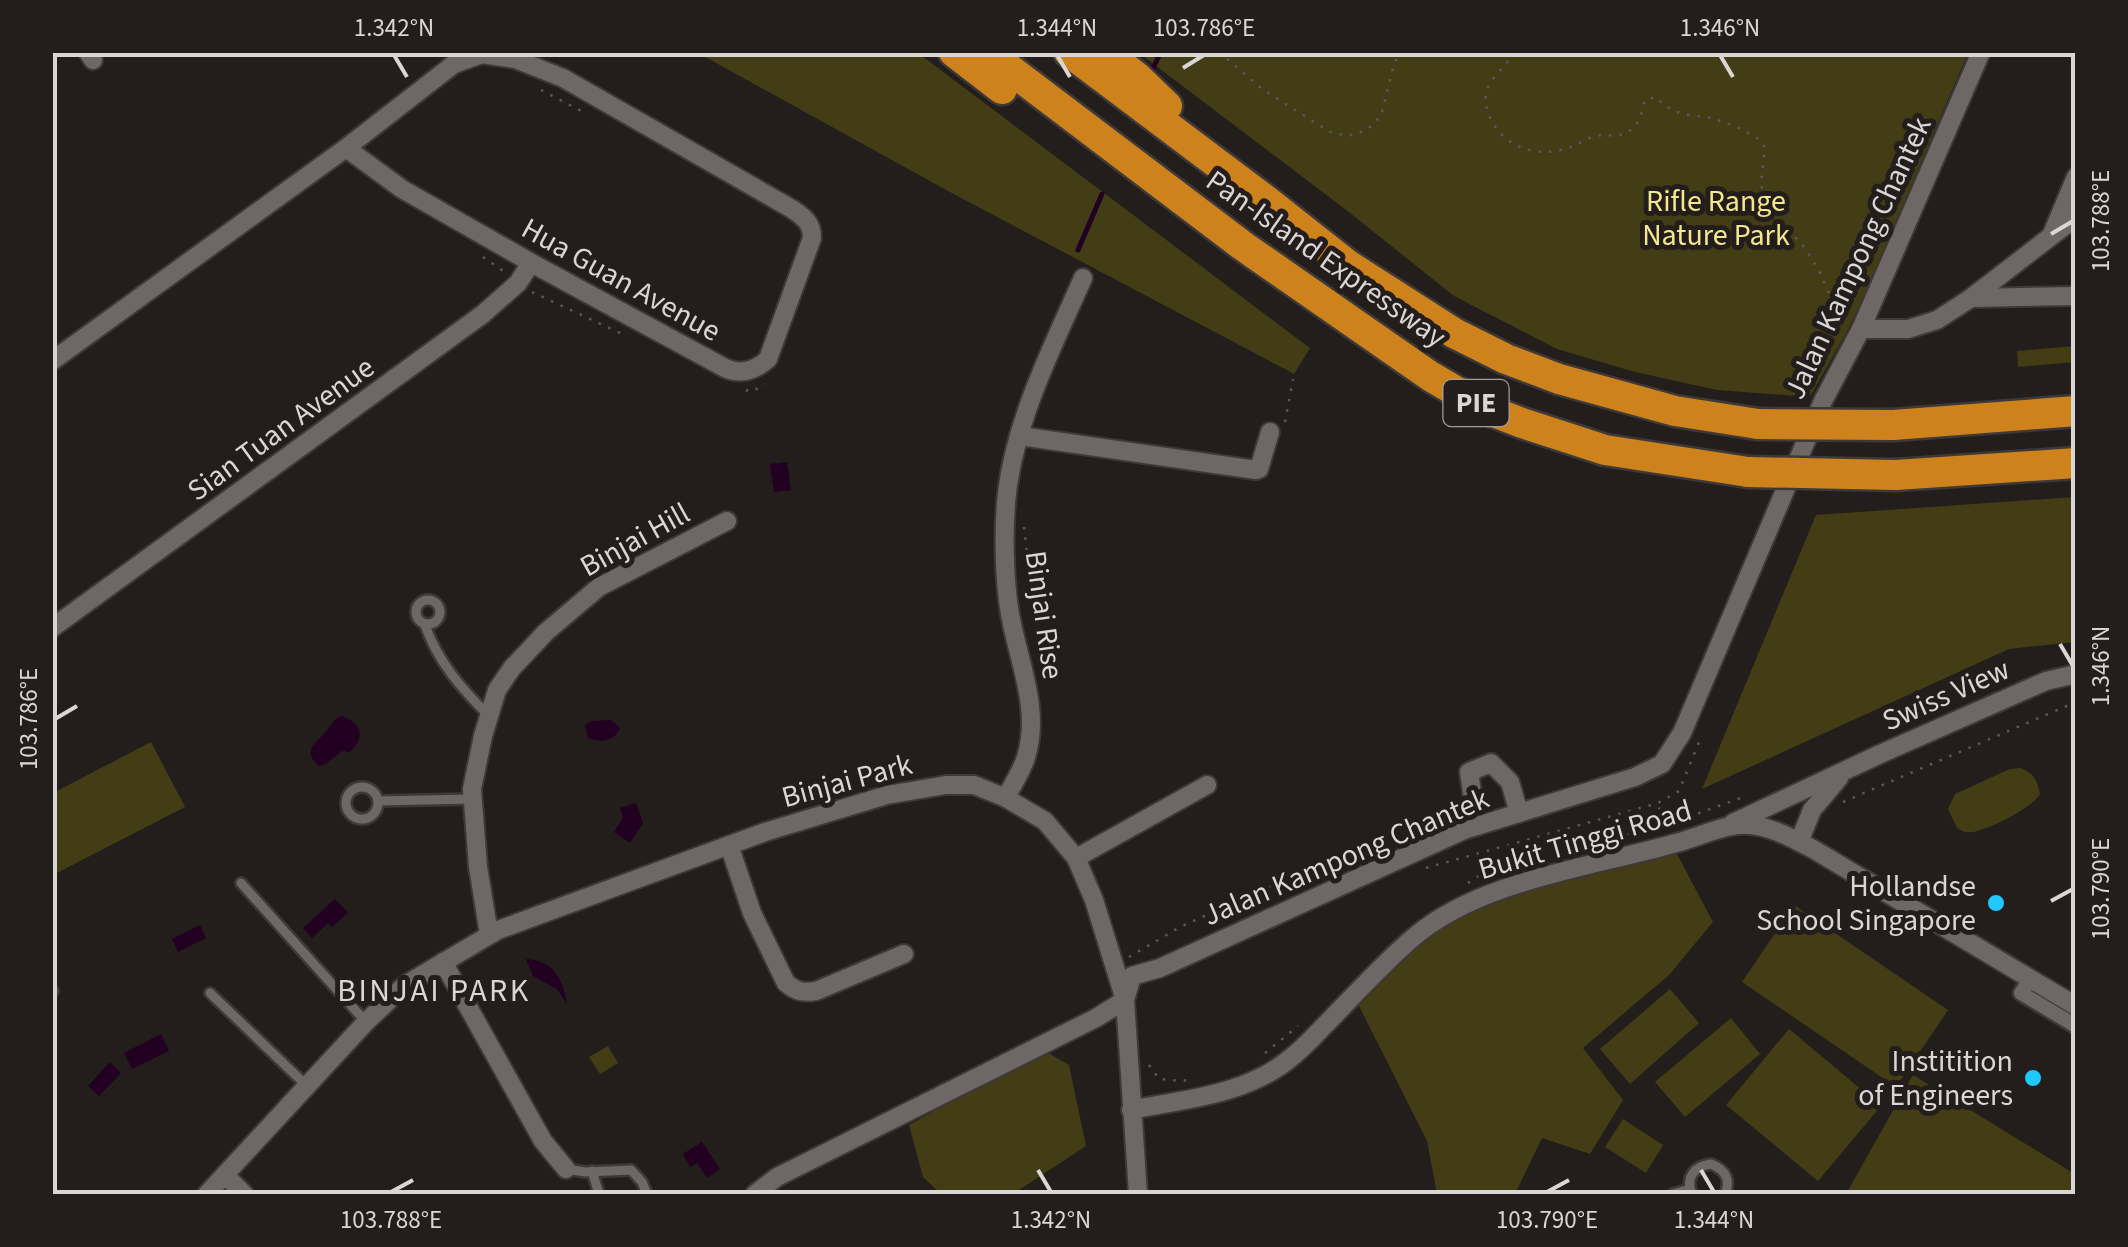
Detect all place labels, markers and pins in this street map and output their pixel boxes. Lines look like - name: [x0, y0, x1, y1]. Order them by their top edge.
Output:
- place label: Hollandse School Singapore: [1756, 865, 1976, 942]
- marker: Hollandse School Singapore: [1985, 892, 2007, 914]
- place label: Institition of Engineers: [1858, 1040, 2013, 1117]
- marker: Institition of Engineers: [2022, 1067, 2044, 1089]

